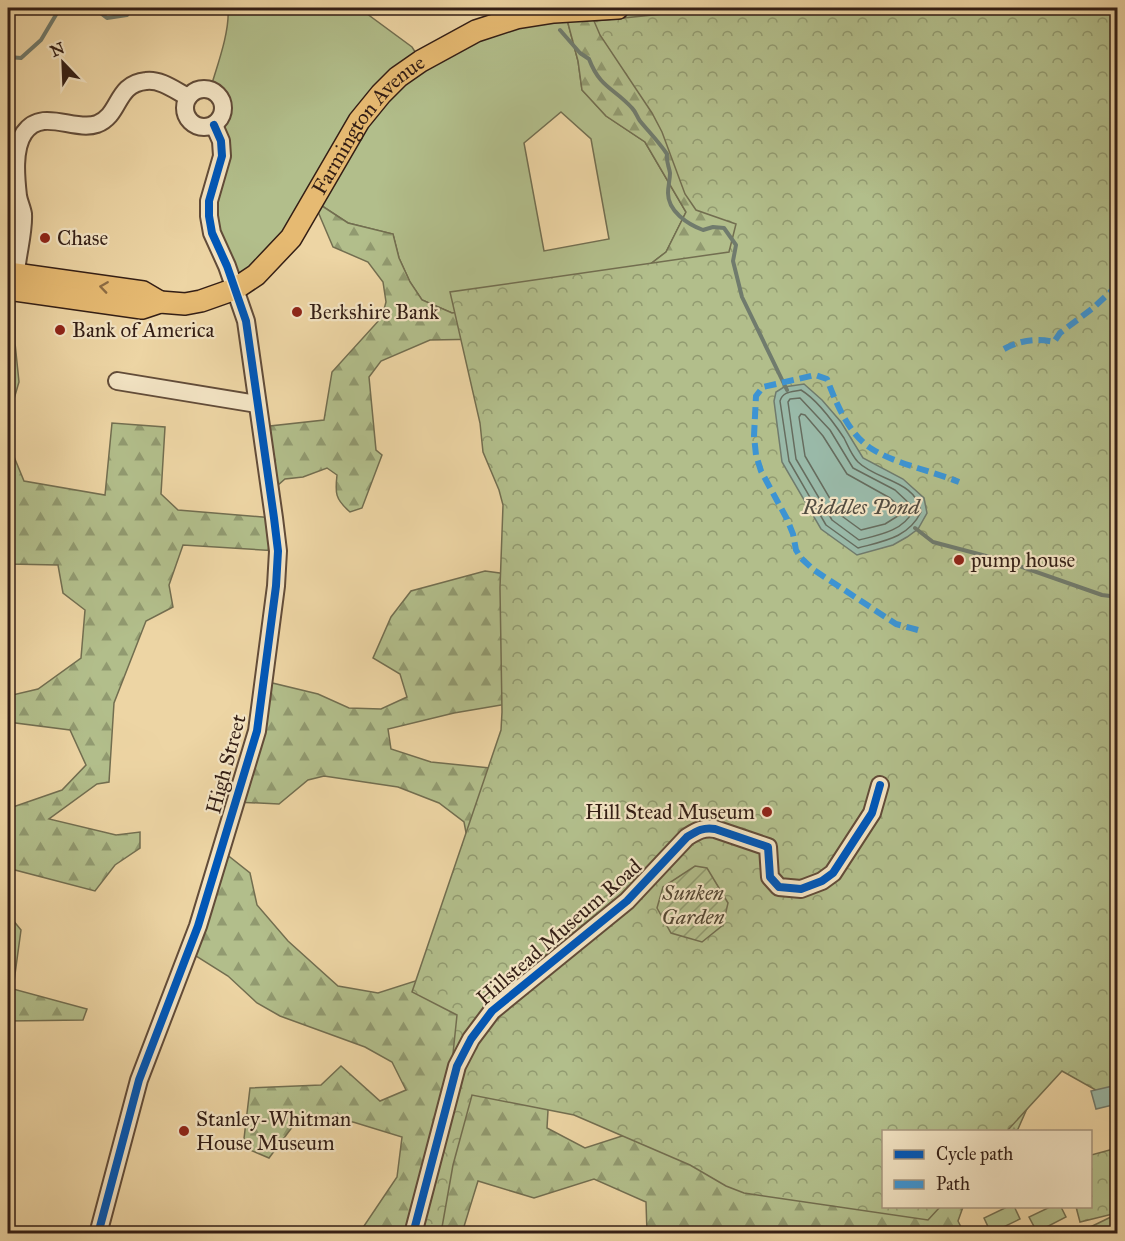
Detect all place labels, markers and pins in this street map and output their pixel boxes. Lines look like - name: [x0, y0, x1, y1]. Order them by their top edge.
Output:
- place label: Chase: [57, 225, 109, 251]
- marker: Chase: [38, 231, 52, 245]
- place label: Berkshire Bank: [309, 299, 439, 325]
- marker: Berkshire Bank: [290, 305, 304, 319]
- place label: Bank of America: [72, 317, 215, 343]
- marker: Bank of America: [53, 323, 67, 337]
- place label: pump house: [970, 547, 1076, 573]
- marker: pump house: [952, 553, 966, 567]
- place label: Hill Stead Museum: [585, 799, 755, 825]
- marker: Hill Stead Museum: [760, 805, 774, 819]
- place label: Stanley-Whitman House Museum: [196, 1106, 351, 1156]
- marker: Stanley-Whitman House Museum: [177, 1124, 191, 1138]

